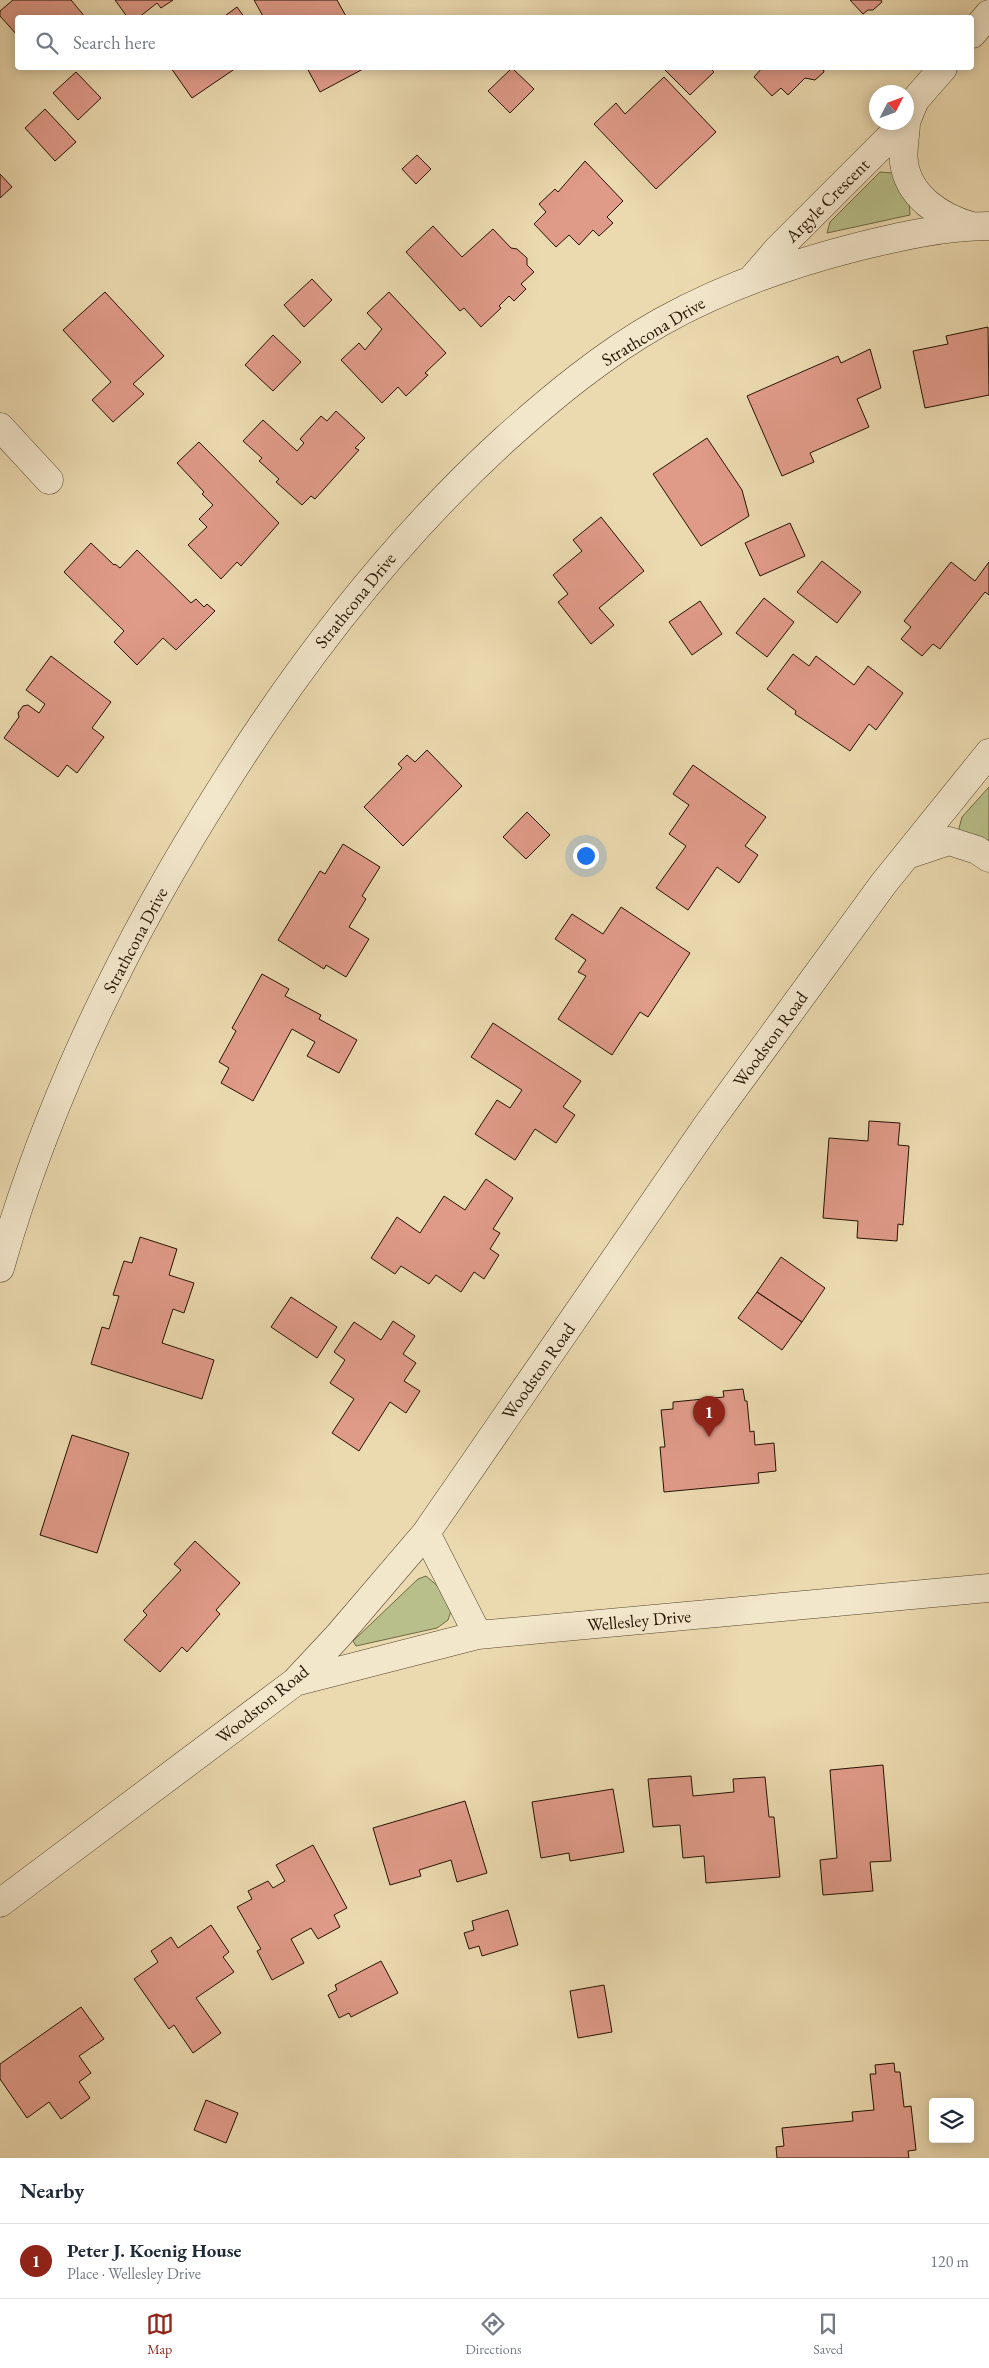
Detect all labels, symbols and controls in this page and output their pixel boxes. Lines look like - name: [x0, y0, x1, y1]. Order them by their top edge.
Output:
- search box: [15, 15, 974, 70]
- icon: search: [33, 29, 61, 57]
- text: Search here: [73, 30, 155, 55]
- north arrow: [869, 85, 914, 130]
- street label: Argyle Crescent: [779, 153, 874, 248]
- street label: Strathcona Drive: [597, 291, 709, 371]
- street label: Strathcona Drive: [309, 547, 401, 653]
- your location: [573, 843, 599, 869]
- street label: Strathcona Drive: [97, 883, 173, 997]
- street label: Woodston Road: [728, 986, 813, 1091]
- street label: Woodston Road: [496, 1317, 580, 1424]
- pin: 1: [693, 1396, 725, 1437]
- street label: Wellesley Drive: [586, 1604, 692, 1636]
- street label: Woodston Road: [211, 1659, 314, 1748]
- map controls: [929, 2098, 974, 2143]
- button: layers: [929, 2098, 974, 2143]
- text: Nearby: [20, 2177, 84, 2204]
- text: Peter J. Koenig House: [67, 2238, 242, 2263]
- text: 1: [32, 2251, 40, 2272]
- text: 120 m: [930, 2251, 969, 2272]
- text: Place · Wellesley Drive: [67, 2263, 201, 2284]
- tab: Map: [146, 2310, 174, 2358]
- tab: Directions: [465, 2310, 522, 2358]
- tab: Saved: [813, 2310, 843, 2358]

